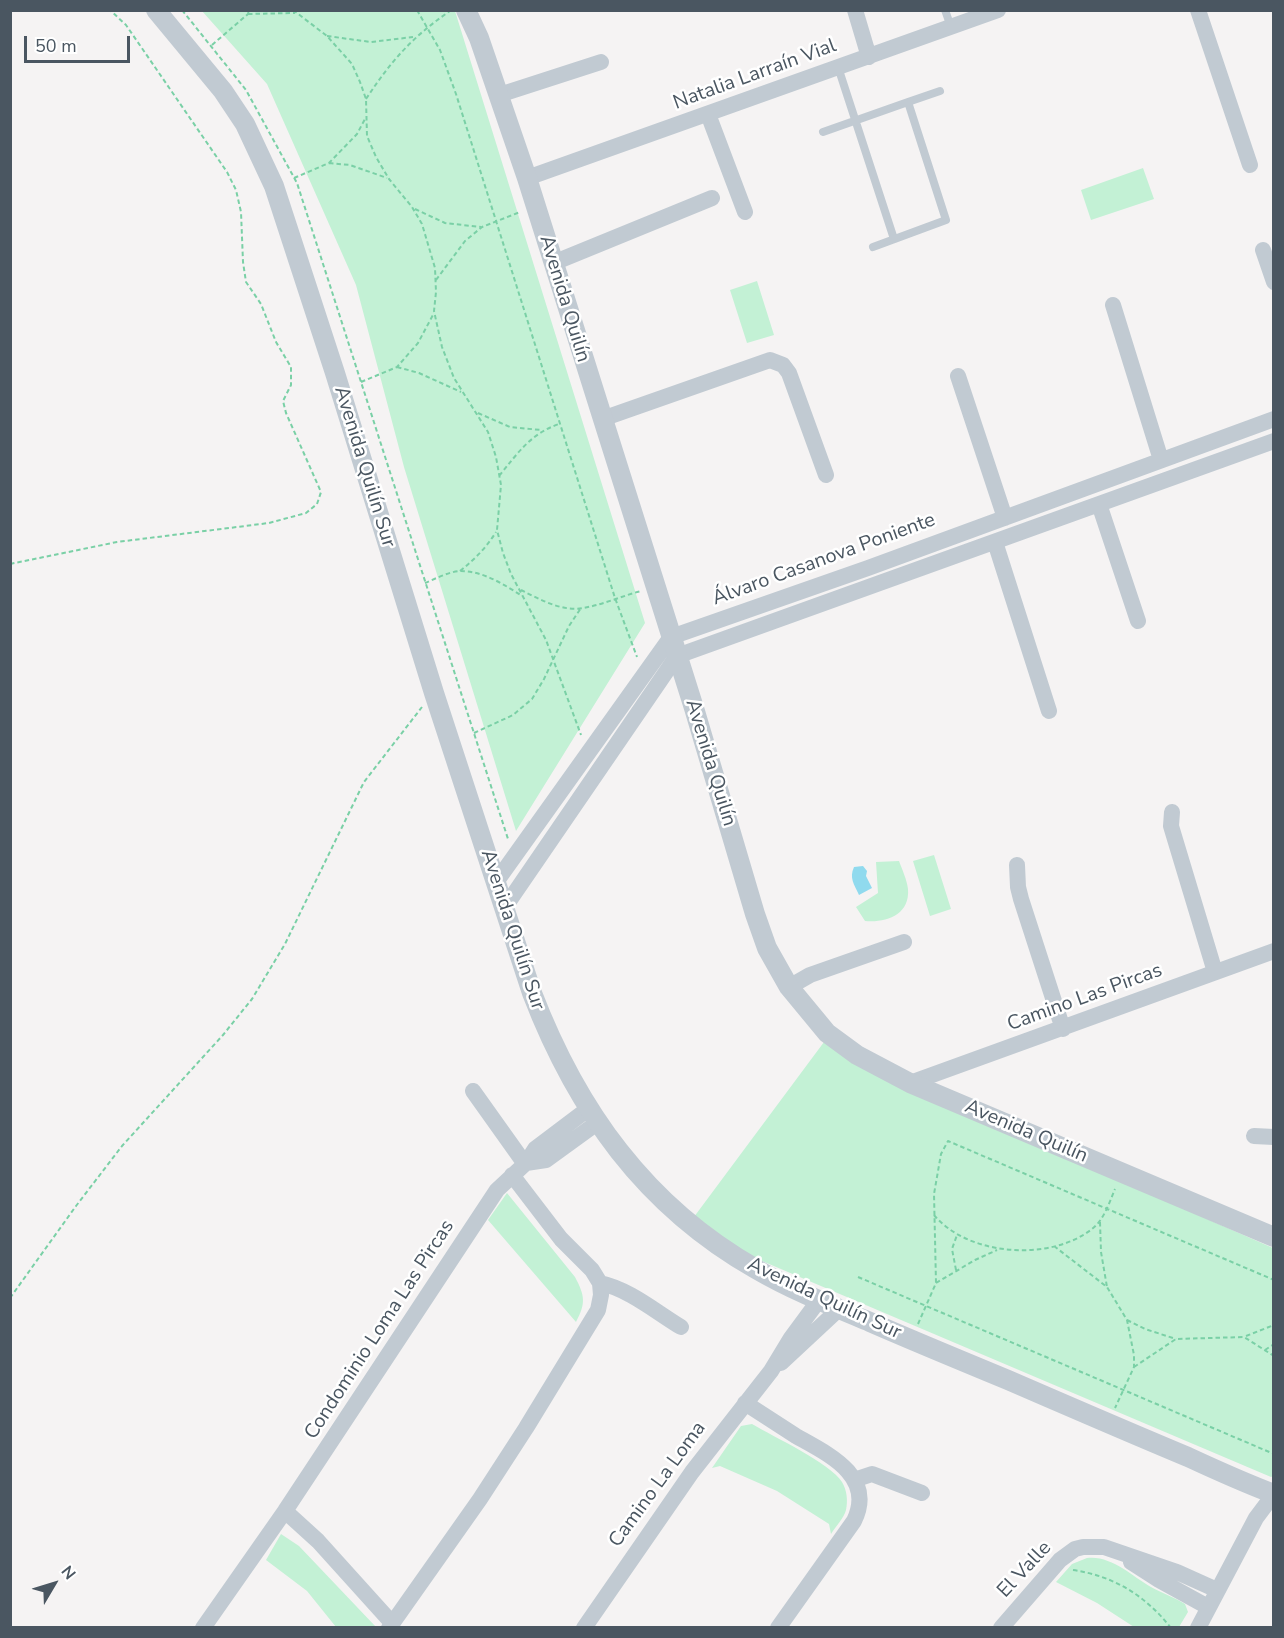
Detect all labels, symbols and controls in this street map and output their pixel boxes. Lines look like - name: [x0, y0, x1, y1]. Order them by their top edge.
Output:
- scale bar: [27, 24, 134, 62]
- text: 50 m: [35, 34, 77, 58]
- street label: Natalia Larraín Vial: [670, 34, 840, 116]
- street label: Avenida Quilín: [533, 233, 595, 365]
- street label: Avenida Quilín Sur: [328, 384, 400, 550]
- street label: Álvaro Casanova Poniente: [709, 508, 939, 612]
- street label: Avenida Quilín: [679, 697, 741, 829]
- street label: Avenida Quilín Sur: [475, 847, 549, 1013]
- street label: Camino Las Pircas: [1004, 959, 1166, 1037]
- street label: Avenida Quilín: [961, 1095, 1091, 1169]
- street label: Condominio Loma Las Pircas: [300, 1216, 460, 1444]
- street label: Avenida Quilín Sur: [743, 1253, 905, 1345]
- street label: Camino La Loma: [604, 1418, 712, 1552]
- street label: El Valle: [993, 1537, 1057, 1603]
- north arrow: [24, 1554, 84, 1614]
- text: N: [56, 1561, 81, 1584]

